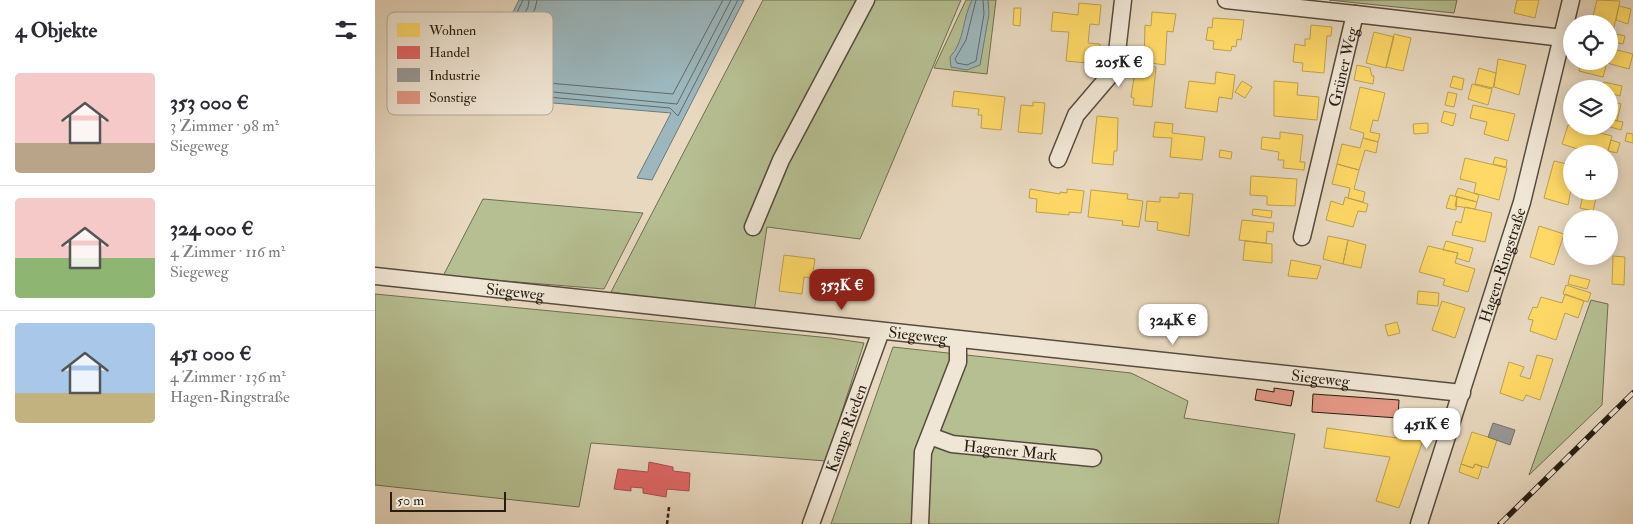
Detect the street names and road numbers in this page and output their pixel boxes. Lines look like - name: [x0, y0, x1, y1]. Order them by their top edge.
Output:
- street label: Grüner Weg: [1324, 24, 1363, 109]
- street label: Hagen-Ringstraße: [1475, 205, 1531, 325]
- street label: Siegeweg: [485, 279, 546, 305]
- street label: Siegeweg: [888, 322, 949, 349]
- street label: Siegeweg: [1290, 366, 1352, 392]
- street label: Kamps Rieden: [822, 382, 872, 475]
- street label: Hagener Mark: [962, 436, 1058, 465]

